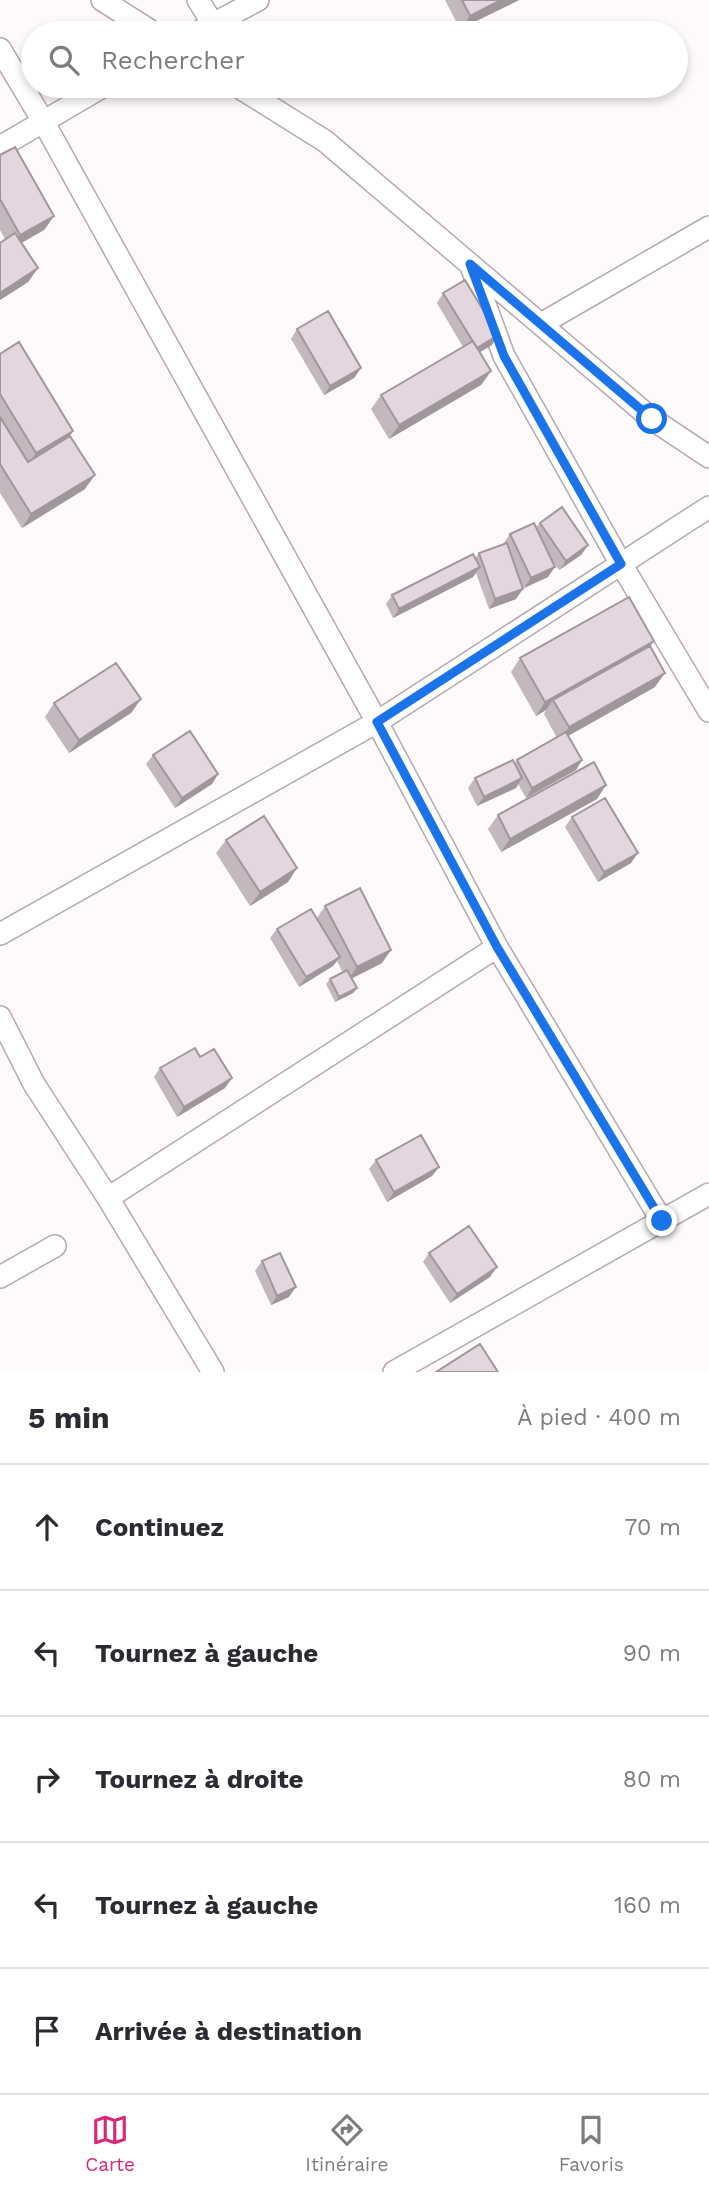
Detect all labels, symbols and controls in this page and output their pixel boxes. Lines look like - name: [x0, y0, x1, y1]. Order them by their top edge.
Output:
- search box: [21, 21, 688, 98]
- icon: search: [45, 41, 83, 79]
- text: Rechercher: [101, 45, 245, 75]
- route start: [636, 403, 667, 434]
- route end: [646, 1205, 677, 1236]
- text: 5 min: [28, 1400, 110, 1435]
- text: À pied · 400 m: [517, 1404, 681, 1431]
- icon: ahead: [28, 1508, 66, 1546]
- text: Continuez: [95, 1512, 224, 1542]
- text: 70 m: [624, 1514, 681, 1541]
- icon: left: [28, 1634, 66, 1672]
- text: Tournez à gauche: [95, 1638, 318, 1668]
- text: 90 m: [623, 1640, 681, 1667]
- icon: right: [28, 1760, 66, 1798]
- text: Tournez à droite: [95, 1764, 304, 1794]
- text: 80 m: [623, 1766, 681, 1793]
- icon: left: [28, 1886, 66, 1924]
- text: Tournez à gauche: [95, 1890, 318, 1920]
- text: 160 m: [614, 1892, 681, 1919]
- icon: arrive: [28, 2012, 66, 2050]
- text: Arrivée à destination: [95, 2016, 362, 2046]
- tab: Carte: [85, 2111, 135, 2176]
- tab: Itinéraire: [305, 2111, 388, 2176]
- tab: Favoris: [559, 2111, 624, 2176]

